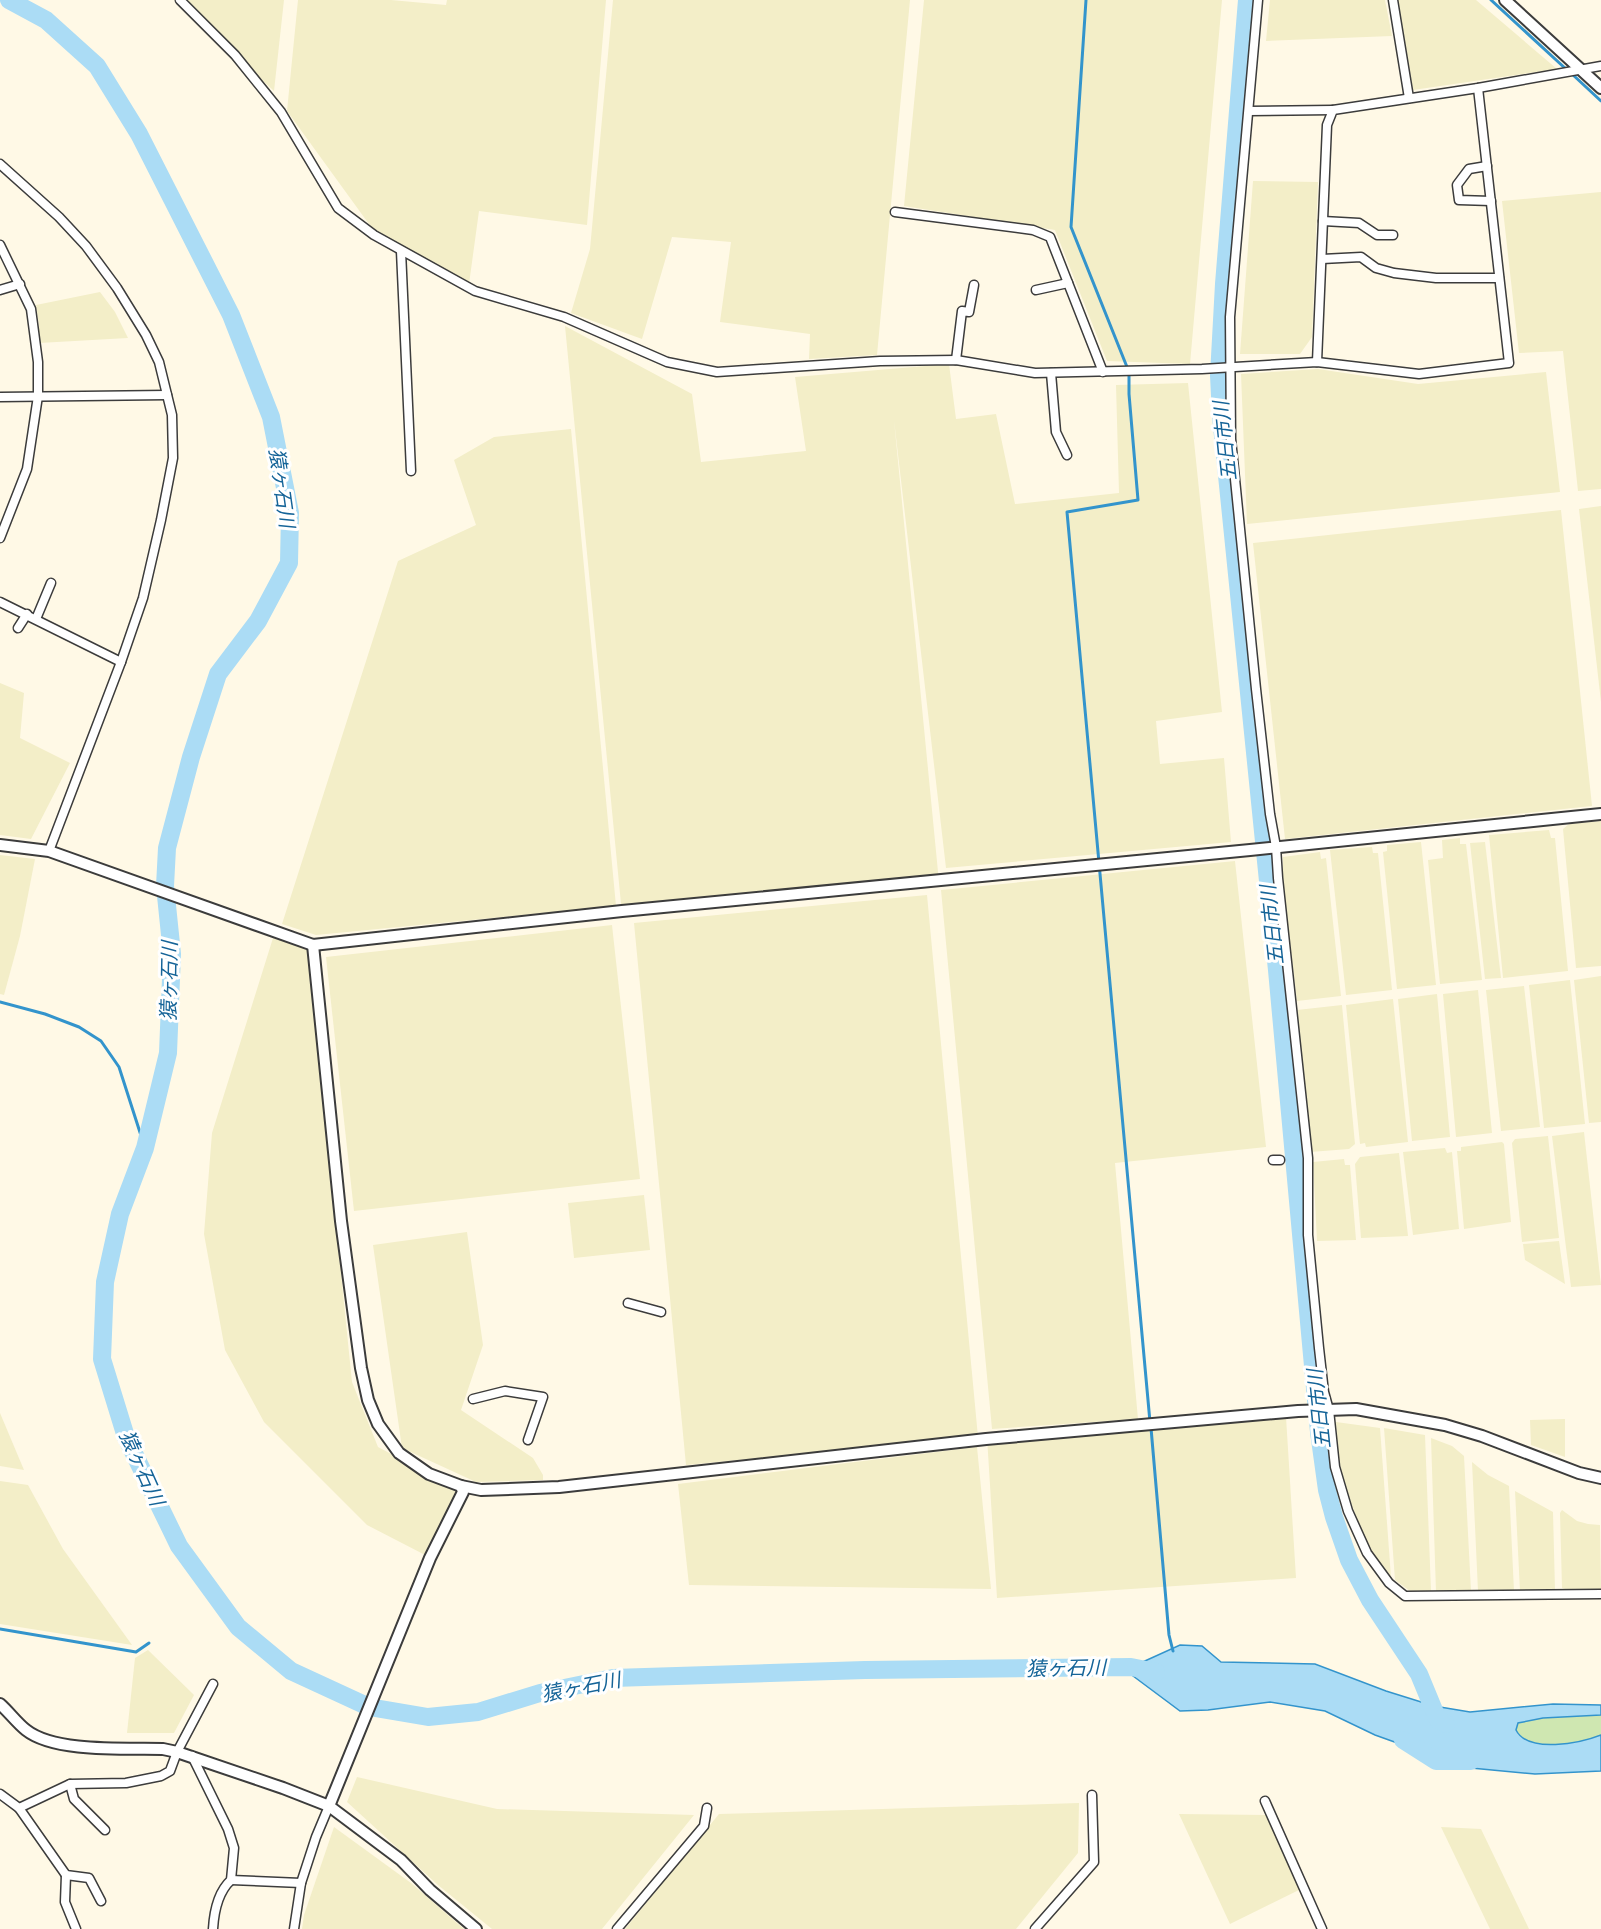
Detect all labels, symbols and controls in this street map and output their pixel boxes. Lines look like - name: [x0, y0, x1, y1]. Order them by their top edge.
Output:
- water label: 五日市川: [1206, 398, 1241, 482]
- water label: 猿ヶ石川: [265, 446, 303, 531]
- water label: 五日市川: [1253, 882, 1288, 966]
- water label: 猿ヶ石川: [153, 939, 182, 1021]
- water label: 五日市川: [1300, 1366, 1335, 1450]
- water label: 猿ヶ石川: [115, 1425, 173, 1511]
- water label: 猿ヶ石川: [1026, 1652, 1108, 1681]
- water label: 猿ヶ石川: [539, 1664, 625, 1706]

